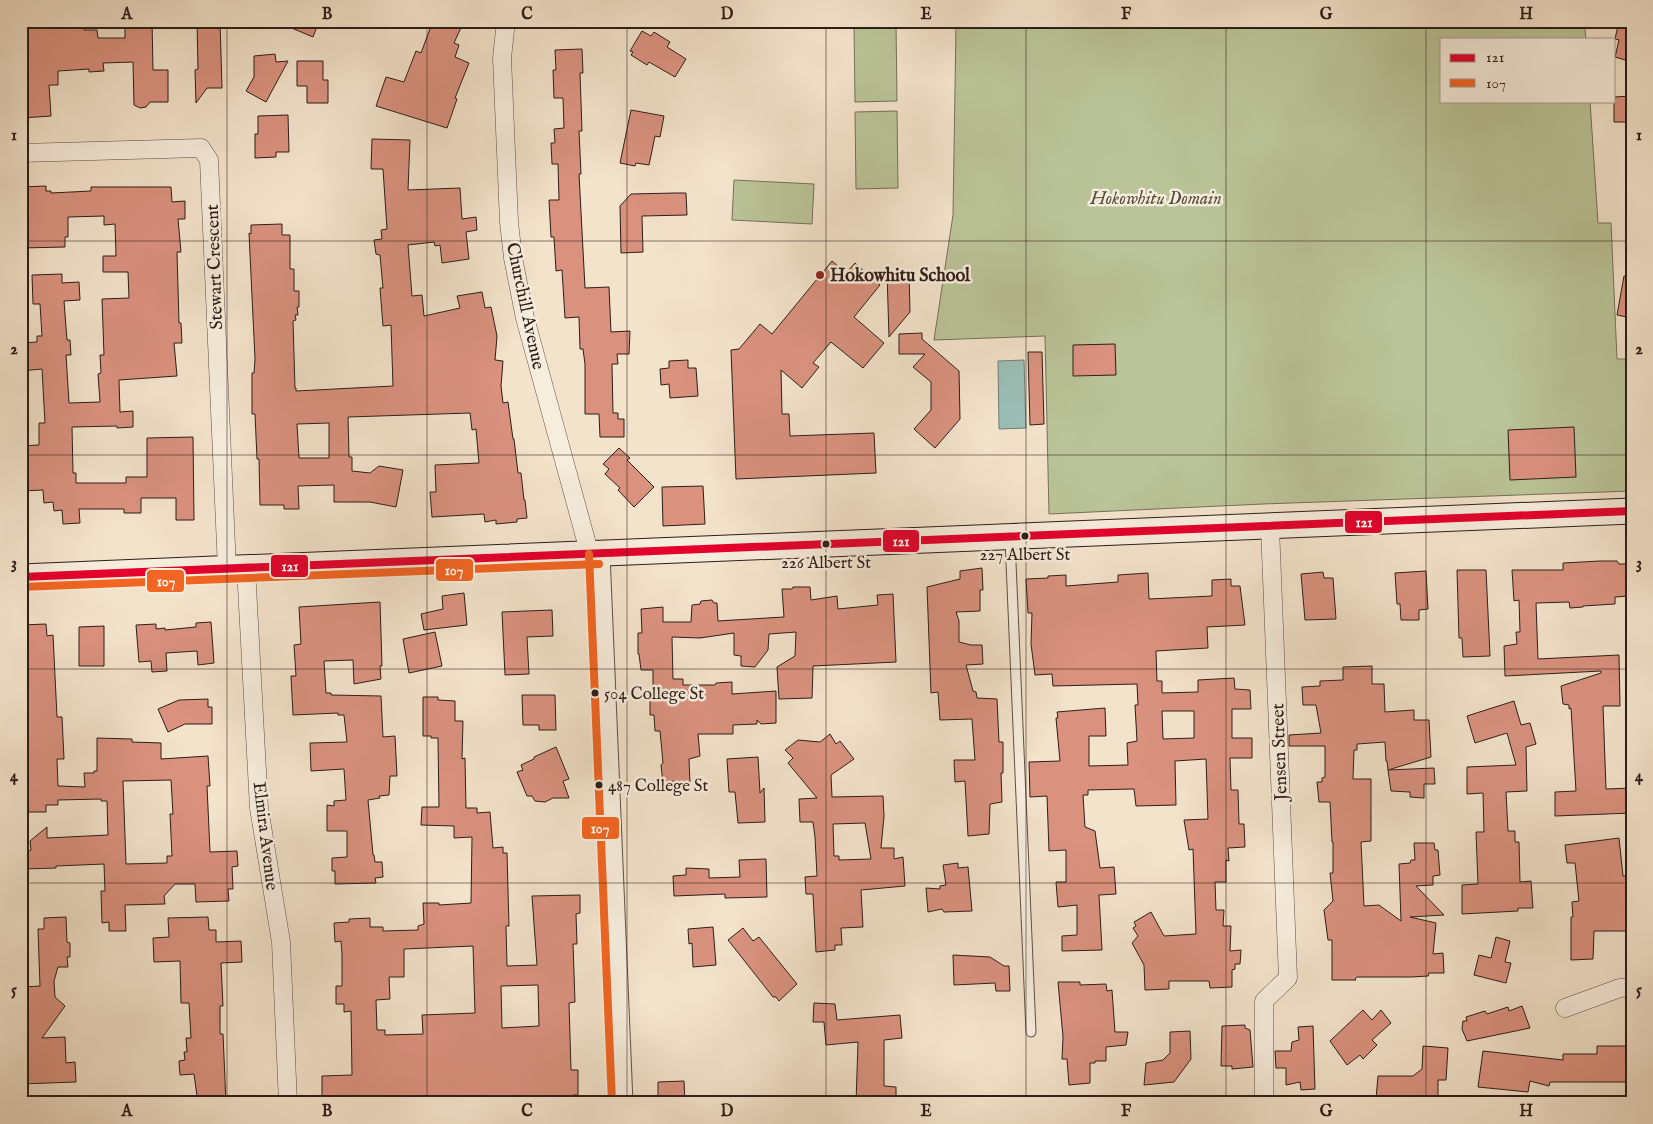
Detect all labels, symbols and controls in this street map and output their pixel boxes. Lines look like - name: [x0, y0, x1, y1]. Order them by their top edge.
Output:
- text: A: [121, 5, 134, 25]
- text: B: [322, 5, 333, 25]
- text: C: [521, 5, 533, 25]
- text: D: [721, 5, 734, 25]
- text: E: [920, 5, 932, 25]
- text: F: [1121, 5, 1132, 25]
- text: G: [1320, 5, 1333, 25]
- text: H: [1519, 5, 1533, 25]
- legend: [1440, 38, 1616, 102]
- text: 121: [1486, 48, 1504, 67]
- text: 107: [1486, 74, 1506, 93]
- text: 1: [11, 126, 17, 146]
- text: 1: [1636, 126, 1642, 146]
- park label: Hokowhitu Domain: [1089, 188, 1222, 211]
- street label: Stewart Crescent: [202, 204, 229, 330]
- street label: Churchill Avenue: [500, 241, 549, 372]
- place label: Hokowhitu School: [830, 265, 971, 288]
- marker: Hokowhitu School: [814, 269, 826, 281]
- text: 2: [10, 340, 18, 360]
- text: 2: [1635, 340, 1643, 360]
- line badge: 121: [1344, 510, 1383, 534]
- text: 121: [1355, 514, 1373, 532]
- line badge: 121: [882, 529, 920, 553]
- marker: 227 Albert St: [1020, 531, 1030, 541]
- text: 121: [892, 533, 910, 551]
- marker: 226 Albert St: [821, 539, 831, 549]
- place label: 227 Albert St: [980, 545, 1071, 566]
- place label: 226 Albert St: [781, 553, 871, 574]
- text: 3: [11, 554, 17, 574]
- line badge: 121: [270, 554, 309, 578]
- text: 3: [1636, 554, 1642, 574]
- text: 121: [281, 558, 299, 576]
- line badge: 107: [435, 558, 474, 582]
- text: 107: [445, 562, 464, 580]
- line badge: 107: [146, 569, 185, 593]
- text: 107: [157, 573, 176, 591]
- place label: 504 College St: [604, 684, 704, 705]
- marker: 504 College St: [590, 688, 600, 698]
- street label: Jensen Street: [1267, 703, 1294, 803]
- text: 4: [10, 767, 19, 787]
- text: 4: [1635, 767, 1644, 787]
- place label: 487 College St: [608, 776, 708, 797]
- street label: Elmira Avenue: [246, 780, 283, 892]
- marker: 487 College St: [594, 780, 604, 790]
- line badge: 107: [581, 816, 620, 840]
- text: 107: [591, 820, 610, 838]
- text: 5: [11, 981, 17, 1001]
- text: 5: [1636, 981, 1642, 1001]
- text: A: [121, 1102, 134, 1122]
- text: B: [322, 1102, 333, 1122]
- text: C: [521, 1102, 533, 1122]
- text: D: [721, 1102, 734, 1122]
- text: E: [920, 1102, 932, 1122]
- text: F: [1121, 1102, 1132, 1122]
- text: G: [1320, 1102, 1333, 1122]
- text: H: [1519, 1102, 1533, 1122]

